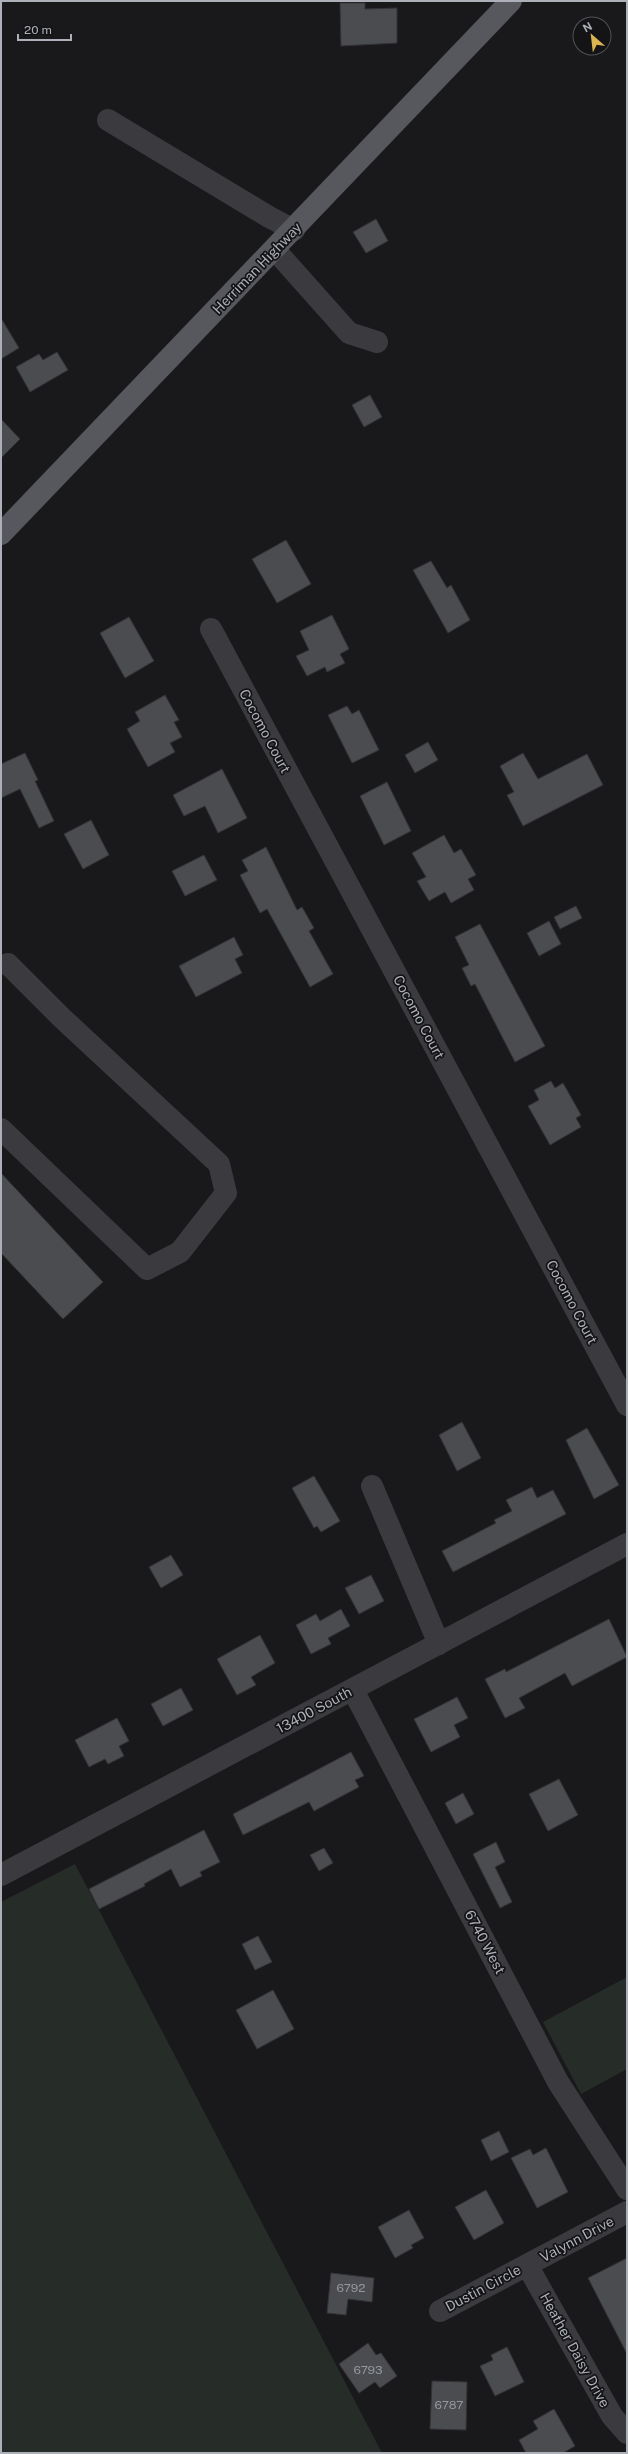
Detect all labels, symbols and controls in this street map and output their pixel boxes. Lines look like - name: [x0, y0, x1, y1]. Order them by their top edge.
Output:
- scale bar: [18, 16, 71, 42]
- north arrow: [572, 16, 612, 56]
- text: N: [581, 20, 594, 34]
- text: 20 m: [24, 23, 52, 37]
- street label: Herriman Highway: [209, 219, 305, 317]
- street label: Cocomo Court: [236, 686, 294, 776]
- street label: Cocomo Court: [390, 972, 448, 1062]
- street label: Cocomo Court: [543, 1257, 601, 1347]
- street label: 13400 South: [274, 1684, 354, 1736]
- street label: 6740 West: [462, 1907, 508, 1977]
- street label: Valynn Drive: [537, 2213, 617, 2265]
- street label: Dustin Circle: [443, 2261, 524, 2315]
- house number: 6792: [337, 2281, 365, 2295]
- street label: Heather Daisy Drive: [537, 2290, 613, 2410]
- house number: 6793: [353, 2363, 383, 2377]
- house number: 6787: [435, 2398, 463, 2412]

